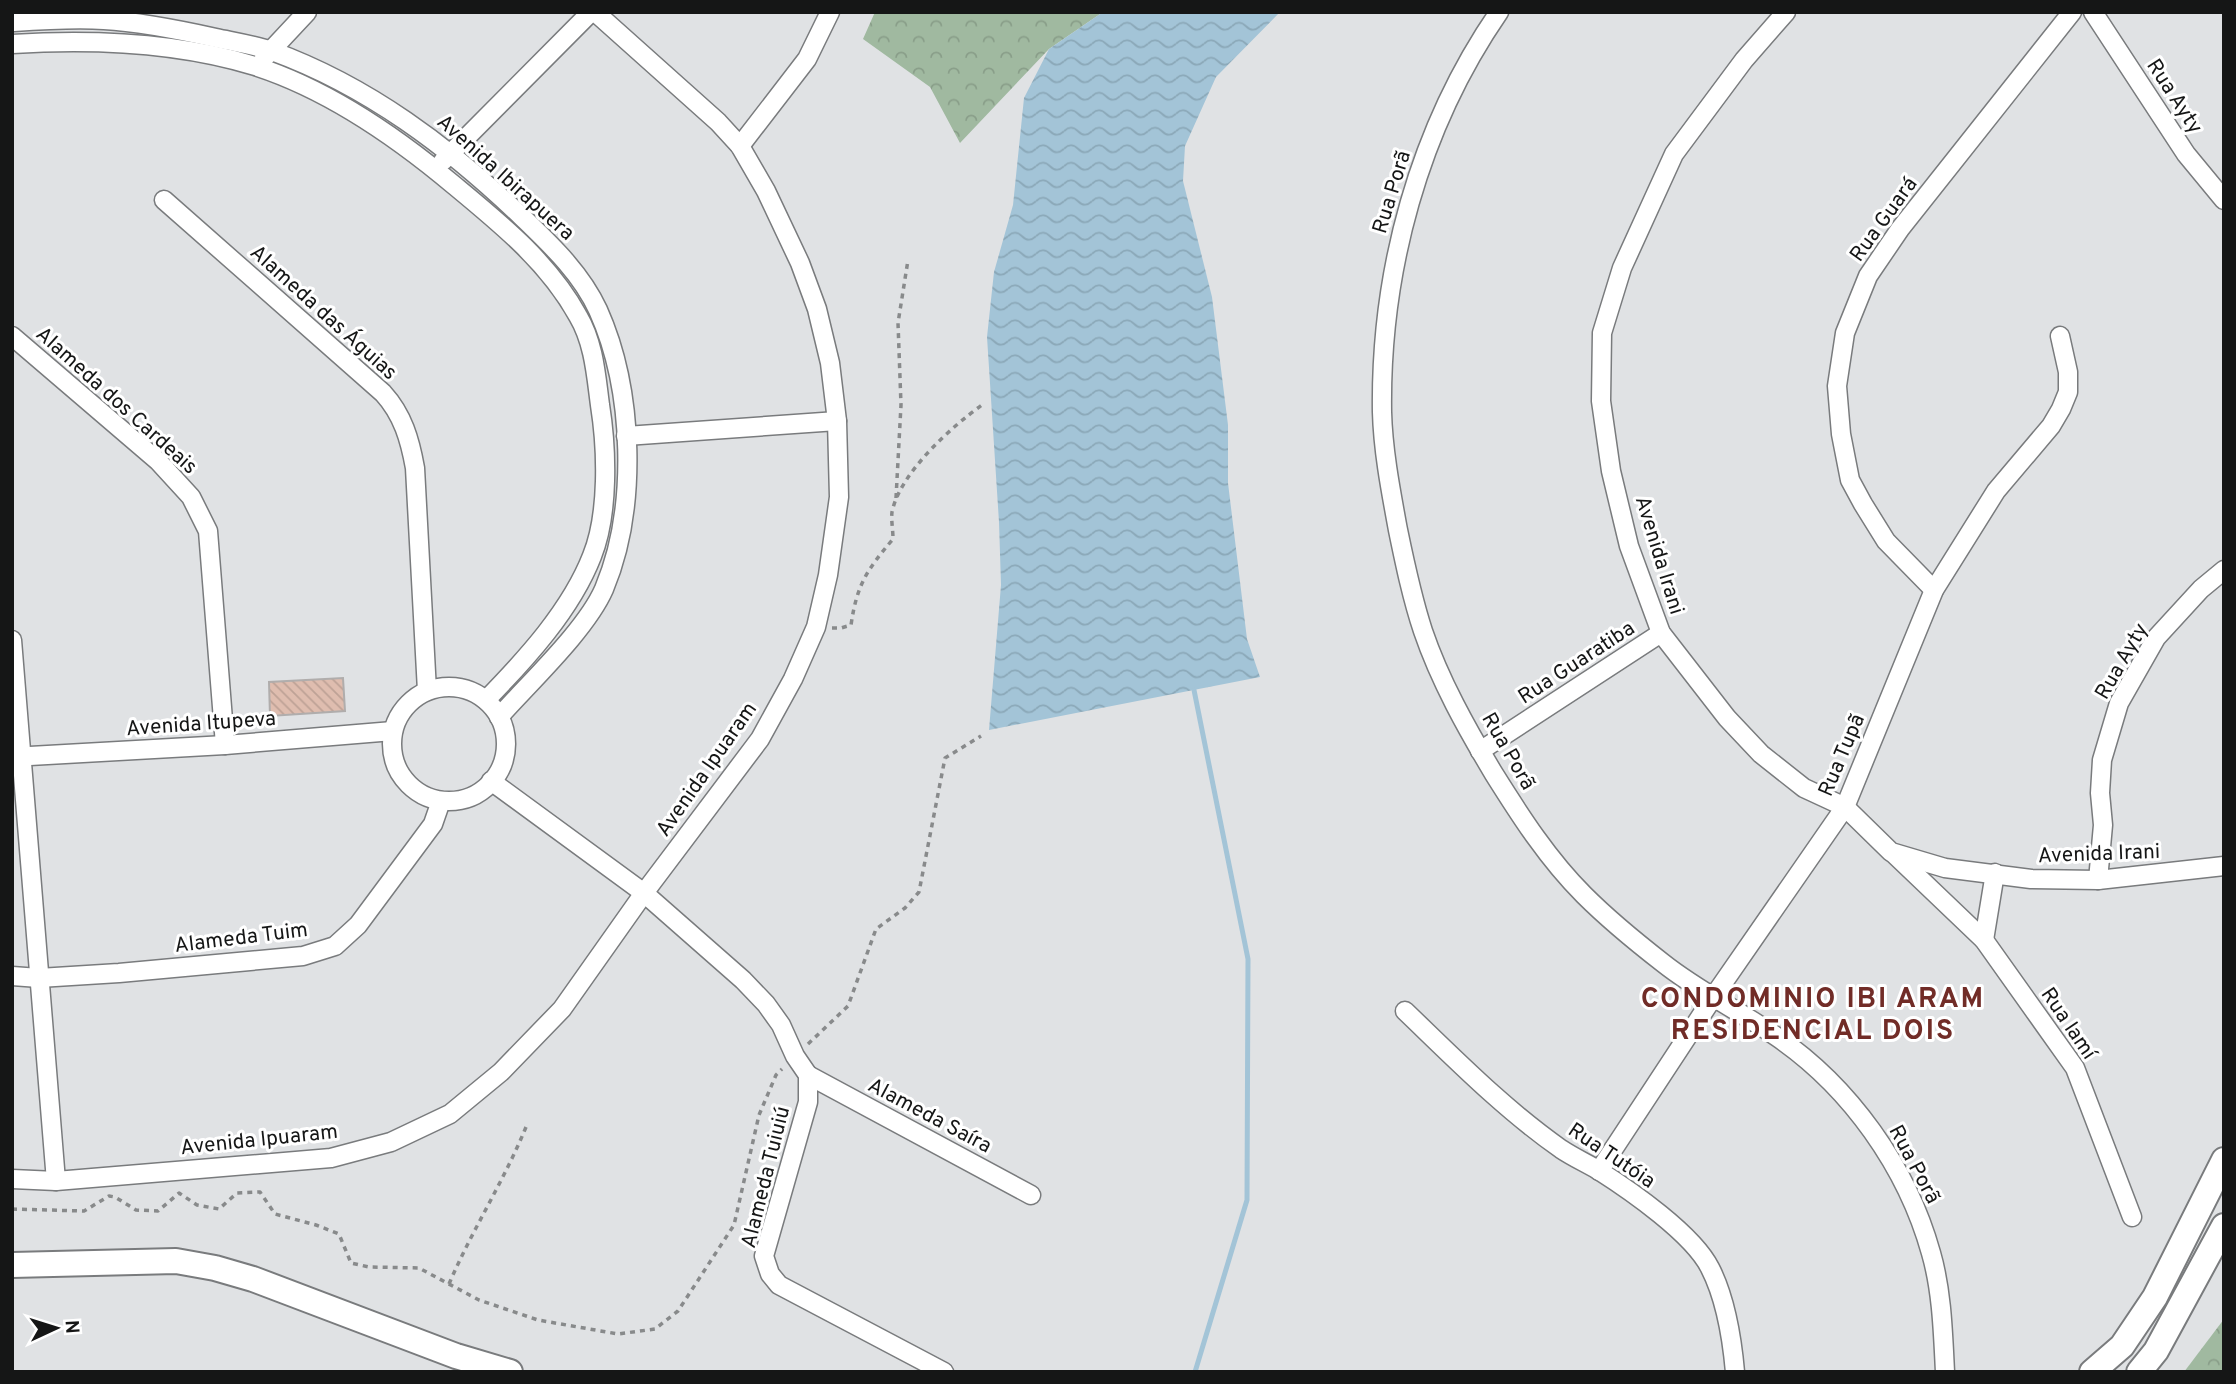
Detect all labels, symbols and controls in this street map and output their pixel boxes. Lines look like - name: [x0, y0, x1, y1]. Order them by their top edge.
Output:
- street label: Rua Ayty: [2140, 54, 2208, 139]
- street label: Avenida Ibirapuera: [430, 109, 580, 247]
- street label: Rua Porã: [1367, 148, 1418, 237]
- street label: Rua Guará: [1844, 172, 1924, 268]
- street label: Alameda das Águias: [244, 239, 403, 387]
- street label: Alameda dos Cardeais: [29, 321, 203, 481]
- street label: Avenida Irani: [1628, 493, 1689, 618]
- street label: Rua Guaratiba: [1513, 615, 1640, 711]
- street label: Rua Ayty: [2090, 619, 2155, 705]
- street label: Avenida Ipuaram: [651, 697, 764, 842]
- street label: Avenida Itupeva: [125, 706, 277, 743]
- street label: Rua Porã: [1475, 708, 1541, 795]
- street label: Rua Tupã: [1813, 710, 1872, 801]
- street label: Avenida Irani: [2037, 839, 2161, 870]
- street label: Alameda Tuim: [173, 917, 309, 960]
- district label: CONDOMINIO IBI ARAM RESIDENCIAL DOIS: [1641, 982, 1985, 1050]
- street label: Rua Iamí: [2034, 983, 2103, 1066]
- street label: Alameda Saíra: [863, 1072, 996, 1160]
- street label: Alameda Tuiuiú: [736, 1104, 797, 1251]
- street label: Rua Tutóia: [1562, 1117, 1660, 1195]
- street label: Avenida Ipuaram: [179, 1119, 339, 1162]
- street label: Rua Porã: [1882, 1121, 1946, 1209]
- north arrow: [21, 1293, 91, 1363]
- text: N: [59, 1319, 83, 1335]

